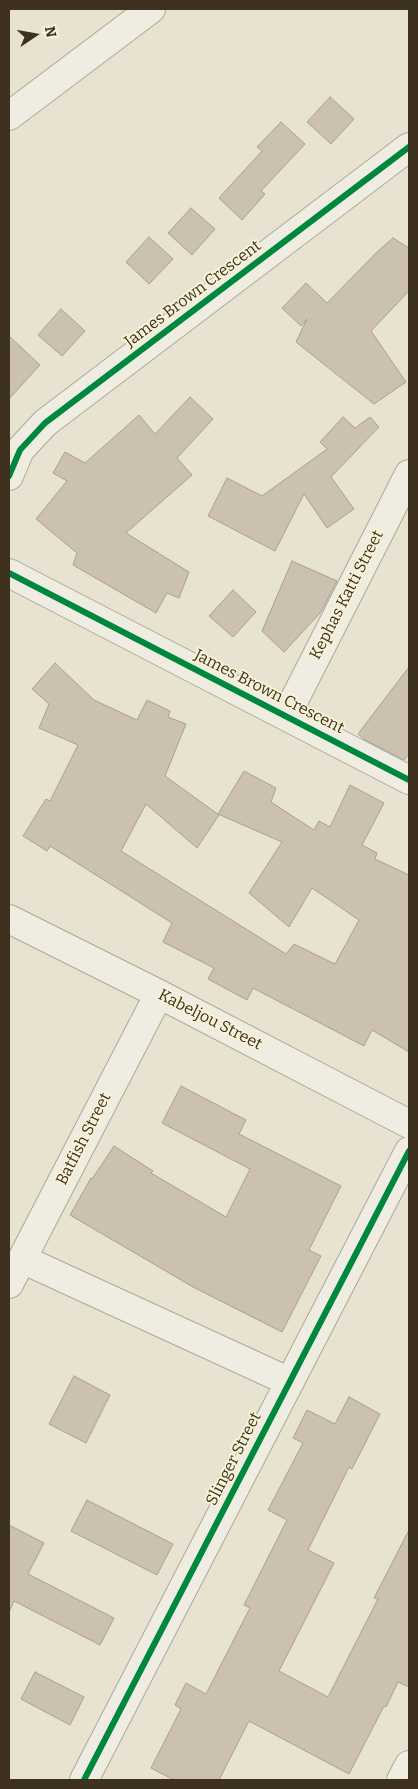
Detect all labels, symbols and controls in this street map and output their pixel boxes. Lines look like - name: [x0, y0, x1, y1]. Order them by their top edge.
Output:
- north arrow: [10, 10, 60, 60]
- text: N: [41, 25, 60, 39]
- street label: James Brown Crescent: [121, 236, 265, 352]
- street label: Kephas Katti Street: [306, 527, 388, 663]
- street label: James Brown Crescent: [191, 646, 347, 738]
- street label: Kabeljou Street: [155, 986, 265, 1054]
- street label: Batfish Street: [53, 1090, 115, 1188]
- street label: Slinger Street: [202, 1409, 266, 1509]

